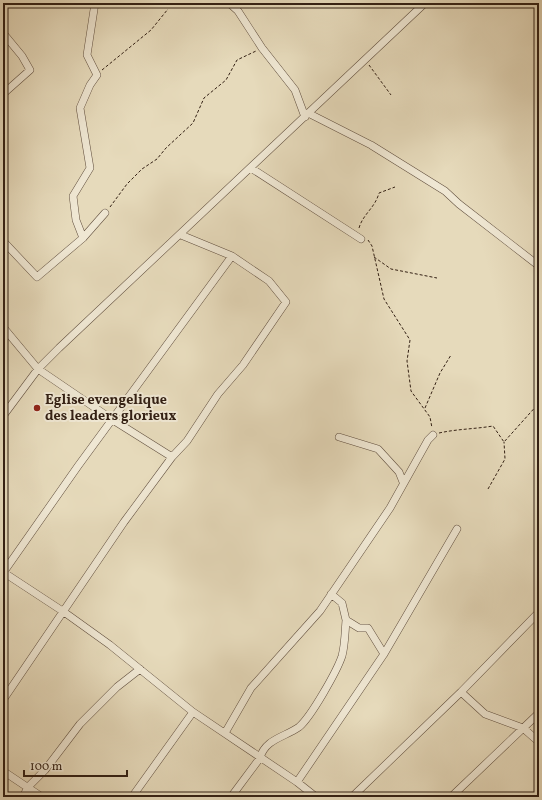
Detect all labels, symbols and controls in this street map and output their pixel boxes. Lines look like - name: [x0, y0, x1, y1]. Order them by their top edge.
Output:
- place label: Eglise evengelique des leaders glorieux: [45, 391, 177, 426]
- marker: Eglise evengelique des leaders glorieux: [32, 403, 42, 413]
- scale bar: [24, 752, 127, 778]
- text: 100 m: [30, 759, 63, 775]

